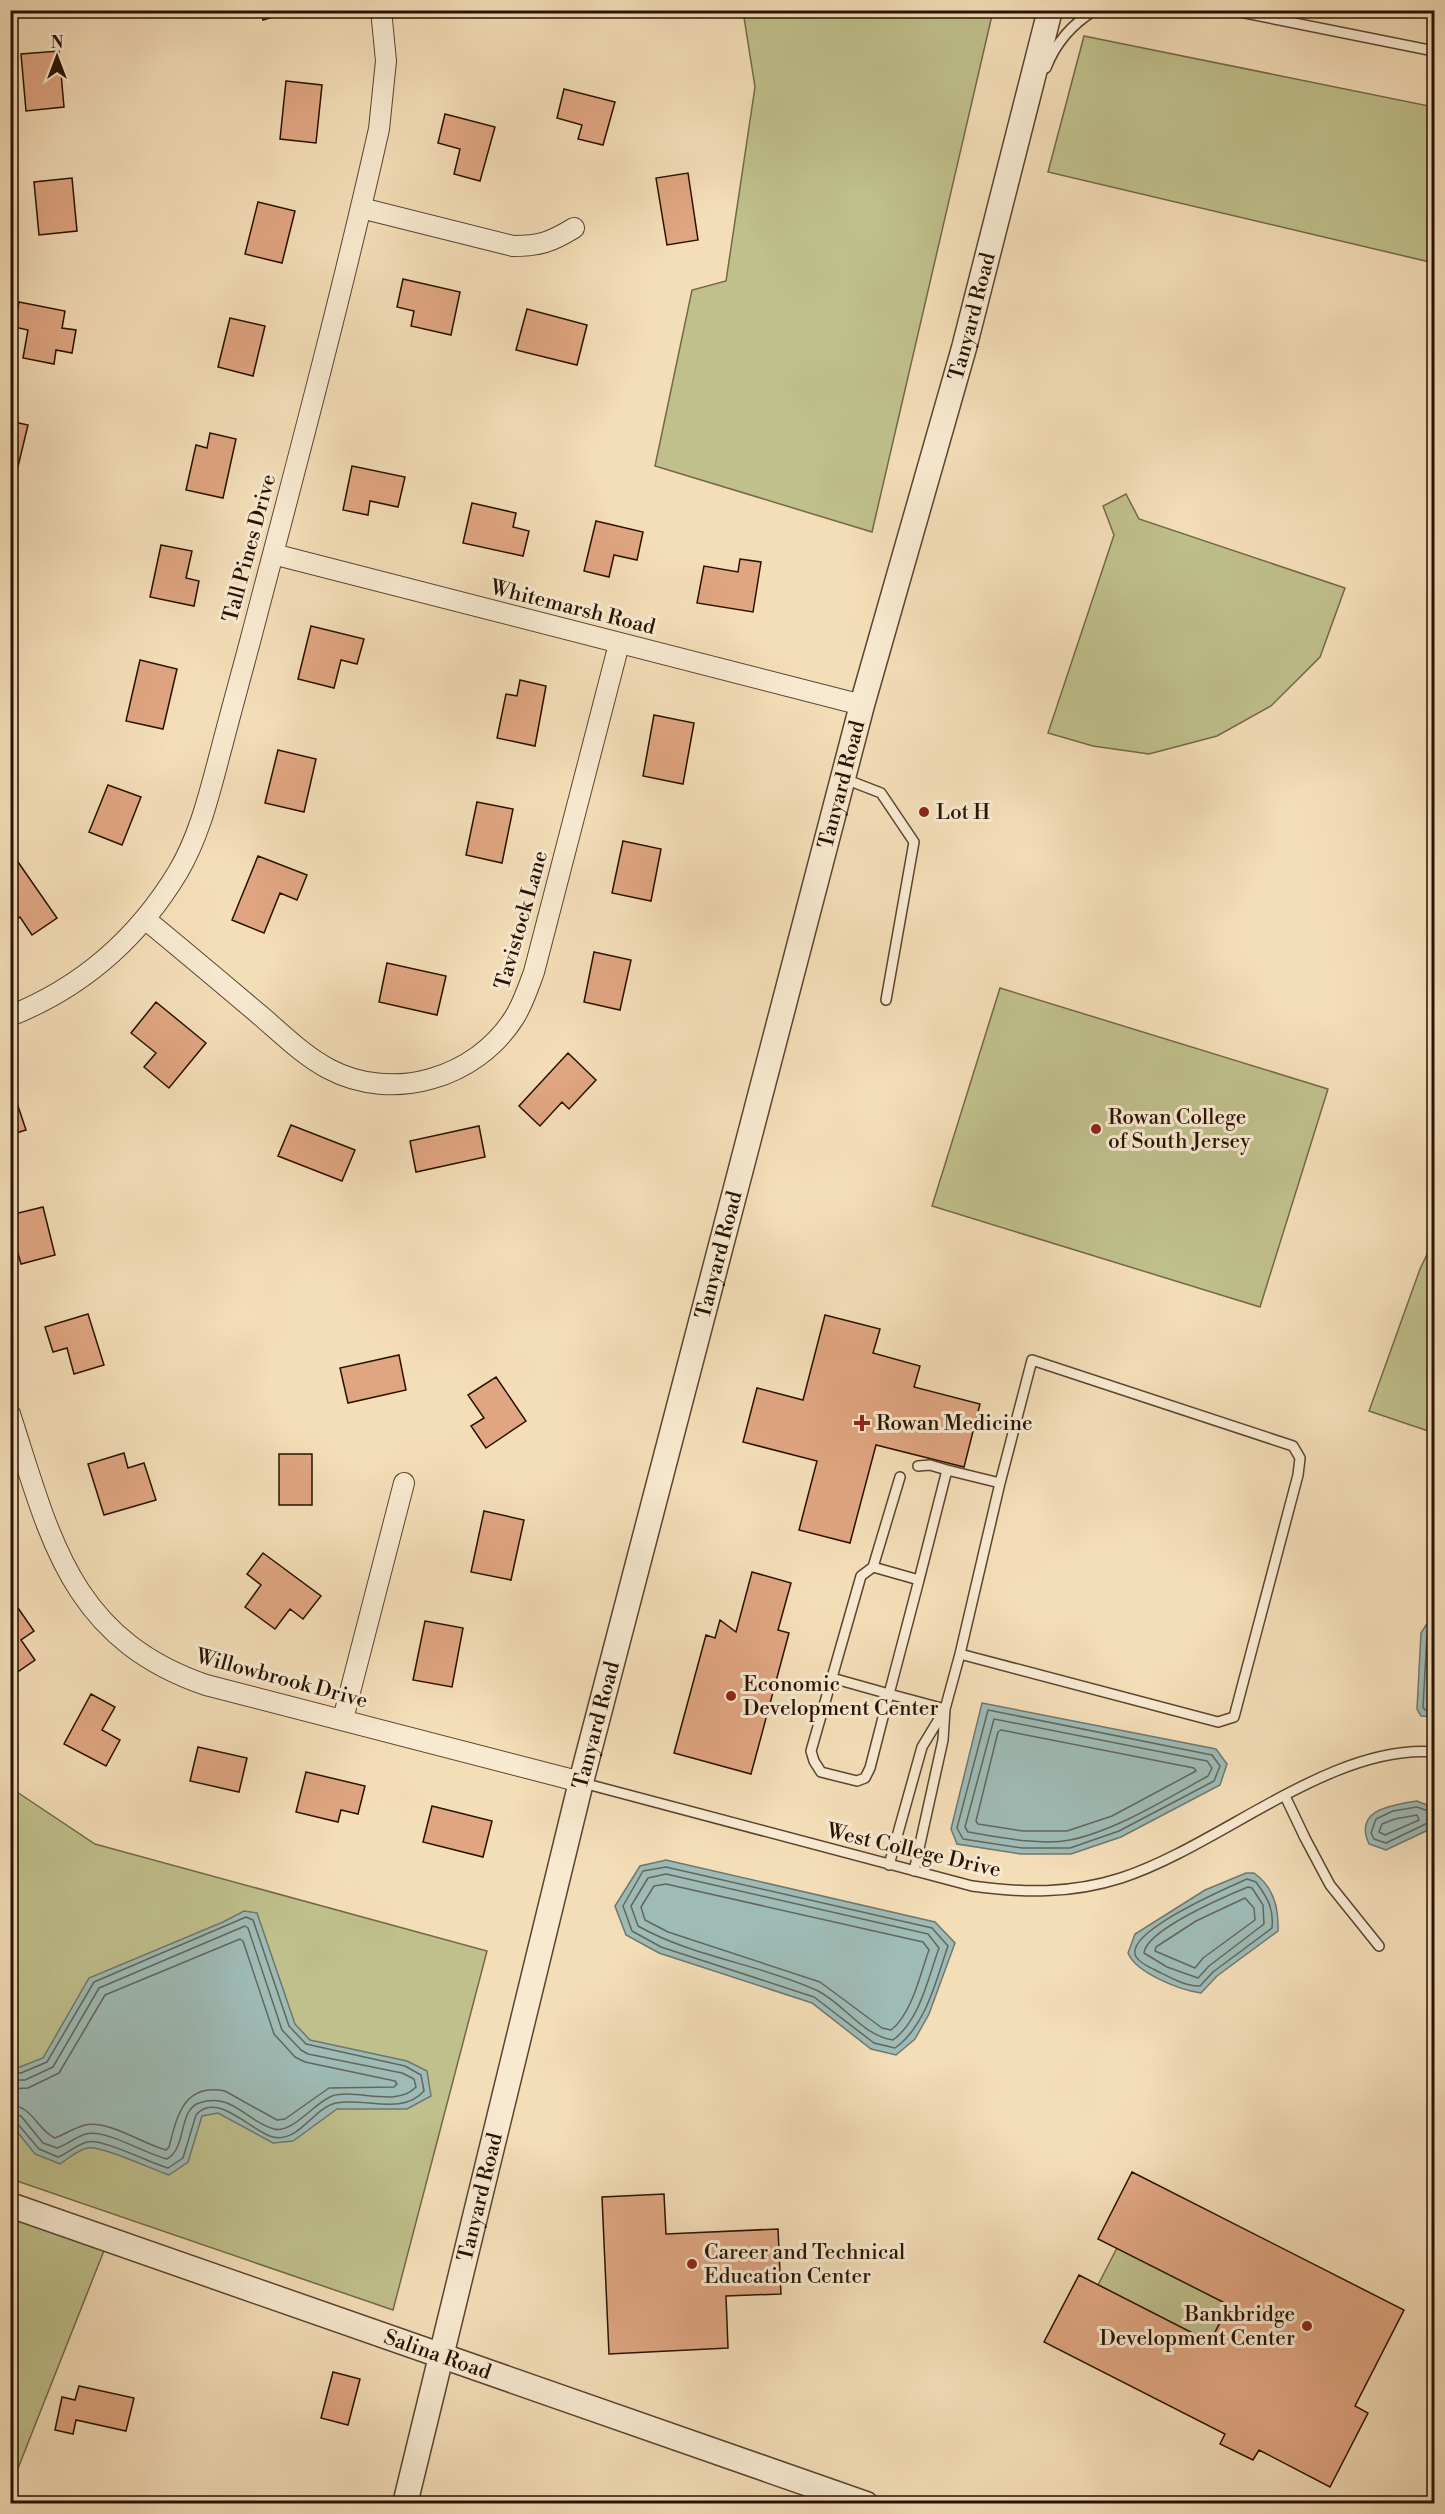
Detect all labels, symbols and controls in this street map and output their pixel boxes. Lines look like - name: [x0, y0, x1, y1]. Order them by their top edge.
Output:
- north arrow: [27, 27, 87, 87]
- text: N: [51, 33, 64, 53]
- street label: Tanyard Road: [943, 250, 1002, 384]
- street label: Tall Pines Drive: [218, 471, 282, 625]
- street label: Whitemarsh Road: [487, 575, 658, 641]
- street label: Tanyard Road: [813, 718, 871, 852]
- place label: Lot H: [936, 800, 990, 826]
- marker: Lot H: [917, 805, 931, 819]
- street label: Tavistock Lane: [490, 848, 554, 993]
- place label: Rowan College of South Jersey: [1108, 1105, 1251, 1155]
- marker: Rowan College of South Jersey: [1089, 1122, 1103, 1136]
- street label: Tanyard Road: [690, 1188, 749, 1322]
- place label: Rowan Medicine: [876, 1411, 1033, 1437]
- marker: Rowan Medicine: [853, 1414, 871, 1432]
- street label: Willowbrook Drive: [192, 1643, 370, 1714]
- street label: Tanyard Road: [568, 1658, 626, 1792]
- place label: Economic Development Center: [743, 1672, 939, 1722]
- marker: Economic Development Center: [724, 1689, 738, 1703]
- street label: West College Drive: [823, 1818, 1003, 1884]
- street label: Tanyard Road: [453, 2130, 509, 2264]
- place label: Career and Technical Education Center: [704, 2240, 905, 2290]
- marker: Career and Technical Education Center: [685, 2257, 699, 2271]
- place label: Bankbridge Development Center: [1100, 2302, 1295, 2352]
- marker: Bankbridge Development Center: [1300, 2319, 1314, 2333]
- street label: Salina Road: [380, 2325, 495, 2386]

